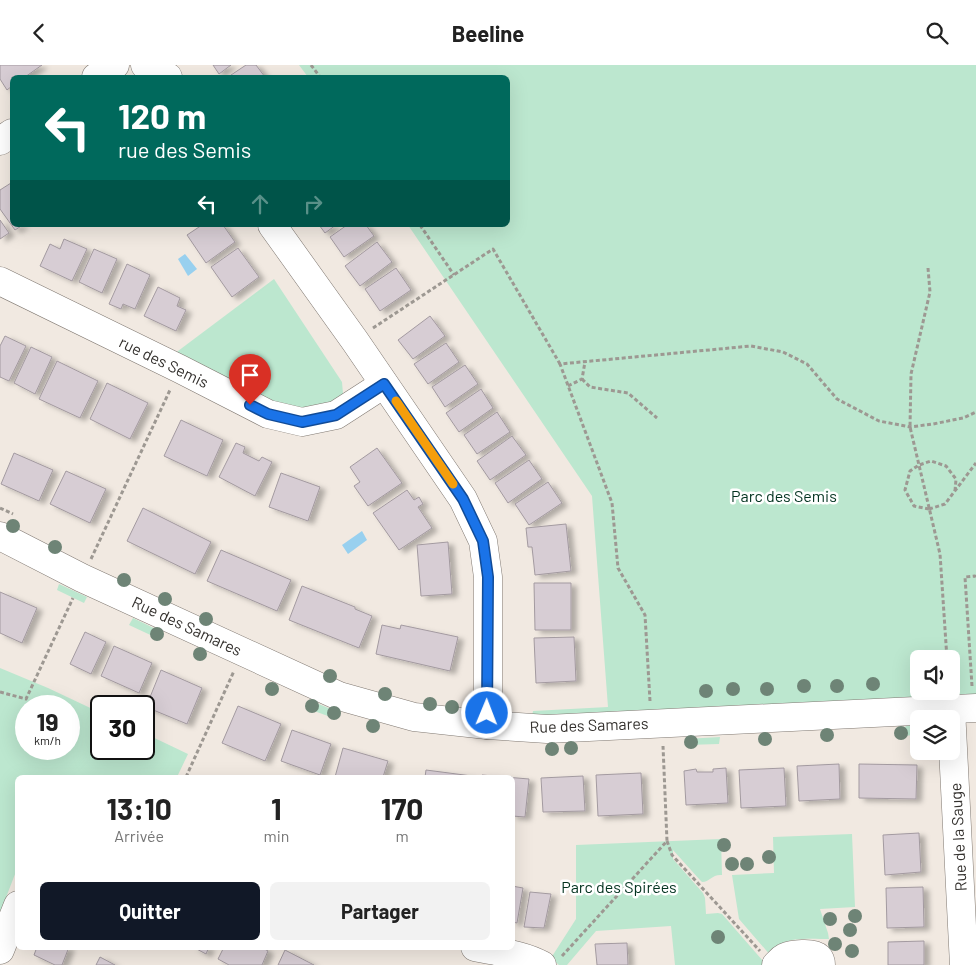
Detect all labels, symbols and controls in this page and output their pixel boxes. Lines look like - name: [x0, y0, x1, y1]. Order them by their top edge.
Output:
- icon: back: [25, 19, 53, 47]
- icon: search: [923, 19, 951, 47]
- text: Beeline: [452, 20, 524, 46]
- text: 120 m: [118, 94, 206, 136]
- icon: left: [35, 95, 100, 160]
- text: rue des Semis: [118, 136, 251, 162]
- icon: left: [193, 190, 221, 218]
- icon: ahead: [246, 190, 274, 218]
- icon: right: [299, 190, 327, 218]
- street label: rue des Semis: [116, 332, 212, 391]
- pin: [229, 354, 271, 405]
- icon: arrive: [236, 361, 264, 389]
- park label: Parc des Semis: [731, 486, 837, 505]
- street label: Rue des Samares: [129, 592, 245, 659]
- map controls: [910, 650, 960, 760]
- button: sound: [910, 650, 960, 700]
- position arrow: [460, 686, 512, 738]
- speed limit sign: 30: [90, 695, 155, 760]
- text: 19: [36, 706, 59, 736]
- button: layers: [910, 710, 960, 760]
- street label: Rue des Samares: [529, 713, 649, 736]
- text: km/h: [34, 733, 61, 747]
- street label: Rue de la Sauge: [945, 782, 970, 892]
- text: 13:10: [106, 790, 172, 826]
- text: 1: [271, 790, 282, 826]
- text: 170: [381, 790, 423, 826]
- text: Arrivée: [114, 826, 164, 845]
- text: min: [263, 826, 289, 845]
- text: m: [396, 826, 409, 845]
- park label: Parc des Spirées: [561, 877, 677, 896]
- button: Quitter: [40, 882, 260, 940]
- button: Partager: [270, 882, 490, 940]

